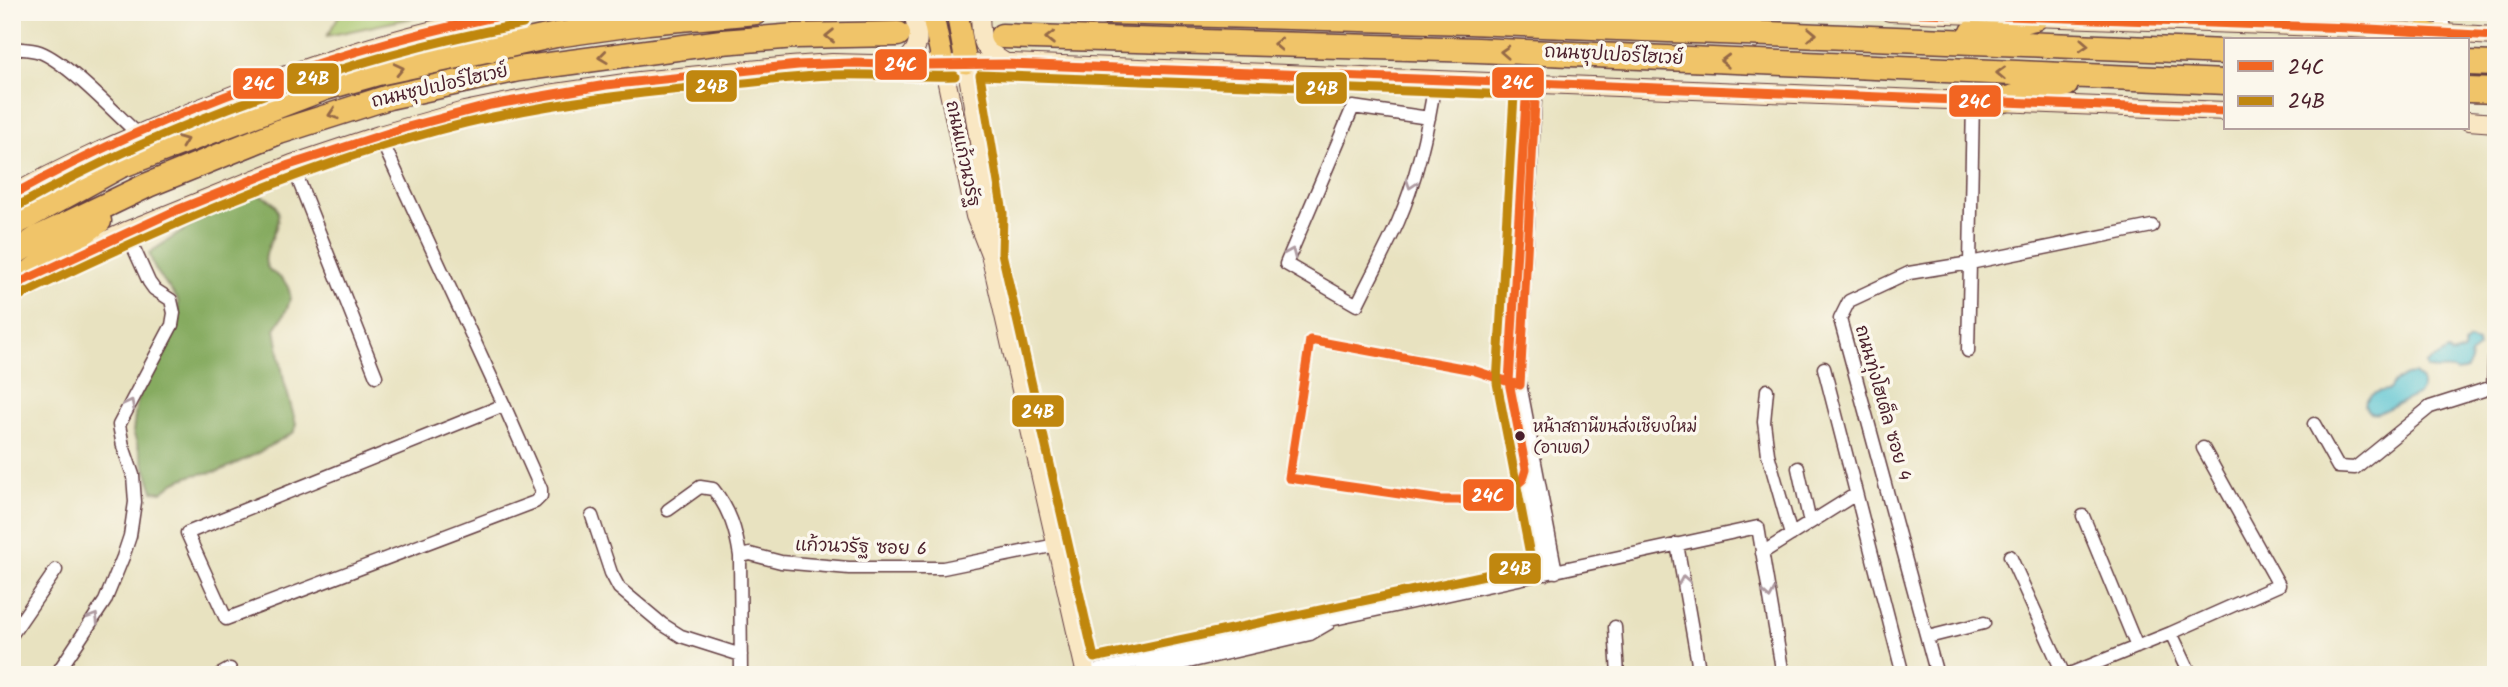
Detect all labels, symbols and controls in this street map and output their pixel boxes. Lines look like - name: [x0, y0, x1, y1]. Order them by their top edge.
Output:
- one-way arrow: [1807, 27, 1818, 42]
- one-way arrow: [824, 28, 835, 43]
- one-way arrow: [1045, 30, 1056, 45]
- one-way arrow: [1272, 36, 1283, 51]
- street label: ถนนซุปเปอร์ไฮเวย์: [1544, 38, 1684, 74]
- one-way arrow: [2078, 38, 2089, 53]
- legend: [2224, 38, 2470, 130]
- one-way arrow: [1499, 44, 1510, 59]
- line badge: 24C: [874, 48, 928, 81]
- one-way arrow: [598, 49, 609, 64]
- text: 24C: [884, 51, 918, 81]
- text: 24C: [2288, 52, 2324, 85]
- one-way arrow: [1719, 54, 1730, 69]
- street label: ถนนซุปเปอร์ไฮเวย์: [369, 57, 511, 117]
- line badge: 24B: [286, 62, 340, 95]
- one-way arrow: [393, 62, 405, 77]
- text: 24B: [296, 65, 330, 95]
- line badge: 24C: [1491, 66, 1545, 99]
- one-way arrow: [1995, 66, 2006, 81]
- line badge: 24C: [232, 67, 285, 100]
- line badge: 24B: [685, 69, 738, 103]
- text: 24C: [1501, 69, 1535, 99]
- text: 24C: [242, 70, 276, 100]
- line badge: 24B: [1295, 71, 1348, 105]
- text: 24B: [695, 73, 729, 103]
- text: 24B: [1305, 75, 1339, 105]
- line badge: 24C: [1948, 84, 2002, 118]
- text: 24B: [2288, 86, 2325, 119]
- text: 24C: [1958, 88, 1992, 118]
- street label: ถนนแก้วนวรัฐ: [937, 98, 987, 210]
- one-way arrow: [328, 106, 340, 120]
- one-way arrow: [177, 136, 189, 150]
- one-way arrow: [1405, 177, 1419, 189]
- one-way arrow: [1283, 247, 1297, 260]
- street label: ถนนทุ่งโฮเต็ล ซอย 4: [1846, 322, 1918, 484]
- line badge: 24B: [1011, 394, 1065, 428]
- text: 24B: [1021, 398, 1055, 428]
- one-way arrow: [121, 399, 135, 411]
- place label: หน้าสถานีขนส่งเชียงใหม่ (อาเขต): [1533, 415, 1697, 461]
- marker: หน้าสถานีขนส่งเชียงใหม่ (อาเขต): [1513, 429, 1527, 443]
- line badge: 24C: [1462, 478, 1515, 512]
- text: 24C: [1471, 482, 1505, 512]
- street label: แก้วนวรัฐ ซอย 6: [795, 531, 927, 565]
- line badge: 24B: [1488, 552, 1542, 585]
- text: 24B: [1498, 555, 1532, 585]
- one-way arrow: [1677, 574, 1692, 586]
- one-way arrow: [1761, 588, 1776, 600]
- one-way arrow: [85, 613, 98, 626]

